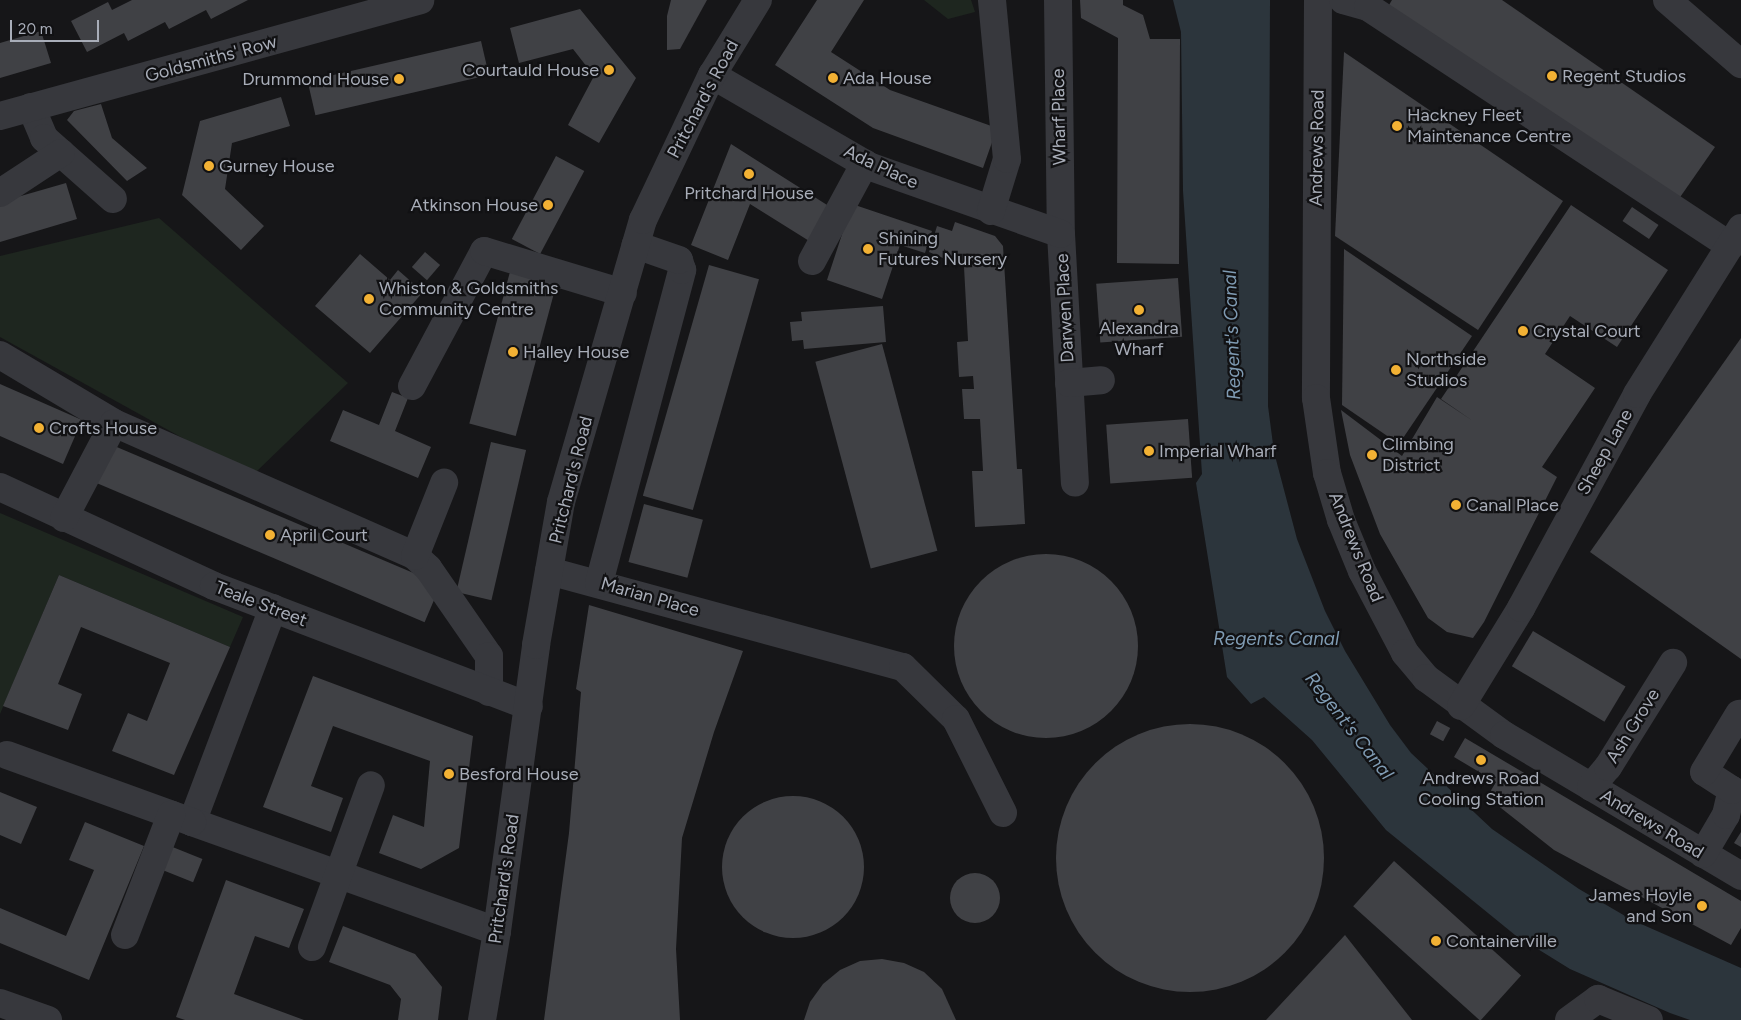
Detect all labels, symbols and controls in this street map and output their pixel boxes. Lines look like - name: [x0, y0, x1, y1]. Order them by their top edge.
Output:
- scale bar: [12, 10, 101, 42]
- text: 20 m: [18, 20, 52, 38]
- street label: Goldsmiths' Row: [143, 31, 279, 87]
- street label: Pritchard's Road: [663, 36, 743, 162]
- place label: Courtauld House: [462, 59, 599, 81]
- marker: Courtauld House: [603, 64, 615, 76]
- place label: Regent Studios: [1562, 65, 1686, 87]
- place label: Ada House: [843, 67, 931, 89]
- place label: Drummond House: [242, 68, 389, 90]
- street label: Wharf Place: [1047, 68, 1071, 166]
- marker: Regent Studios: [1546, 70, 1558, 82]
- marker: Ada House: [827, 72, 839, 84]
- marker: Drummond House: [393, 73, 405, 85]
- street label: Andrews Road: [1305, 89, 1329, 207]
- place label: Hackney Fleet Maintenance Centre: [1407, 105, 1571, 148]
- marker: Hackney Fleet Maintenance Centre: [1391, 120, 1403, 132]
- street label: Ada Place: [840, 140, 922, 194]
- place label: Gurney House: [219, 155, 335, 177]
- marker: Gurney House: [203, 160, 215, 172]
- marker: Pritchard House: [743, 168, 755, 180]
- place label: Pritchard House: [684, 182, 814, 204]
- place label: Atkinson House: [411, 194, 538, 216]
- marker: Atkinson House: [542, 199, 554, 211]
- place label: Shining Futures Nursery: [878, 228, 1007, 270]
- marker: Shining Futures Nursery: [862, 243, 874, 255]
- street label: Darwen Place: [1051, 253, 1079, 363]
- water label: Regent's Canal: [1218, 270, 1246, 400]
- place label: Whiston & Goldsmiths Community Centre: [379, 278, 558, 320]
- marker: Whiston & Goldsmiths Community Centre: [363, 293, 375, 305]
- marker: Alexandra Wharf: [1133, 304, 1145, 316]
- place label: Alexandra Wharf: [1099, 318, 1179, 360]
- place label: Crystal Court: [1533, 320, 1641, 342]
- marker: Crystal Court: [1517, 325, 1529, 337]
- place label: Halley House: [523, 341, 629, 363]
- marker: Halley House: [507, 346, 519, 358]
- place label: Northside Studios: [1406, 349, 1486, 392]
- marker: Northside Studios: [1390, 364, 1402, 376]
- street label: Sheep Lane: [1573, 406, 1637, 498]
- street label: Pritchard's Road: [545, 414, 597, 546]
- place label: Crofts House: [49, 417, 157, 439]
- marker: Crofts House: [33, 422, 45, 434]
- place label: Climbing District: [1382, 434, 1454, 476]
- place label: Imperial Wharf: [1159, 440, 1277, 462]
- marker: Imperial Wharf: [1143, 445, 1155, 457]
- marker: Climbing District: [1366, 449, 1378, 461]
- street label: Andrews Road: [1324, 489, 1388, 605]
- place label: Canal Place: [1466, 494, 1559, 516]
- marker: Canal Place: [1450, 499, 1462, 511]
- place label: April Court: [280, 524, 368, 546]
- marker: April Court: [264, 529, 276, 541]
- street label: Marian Place: [598, 573, 702, 621]
- street label: Teale Street: [212, 577, 310, 631]
- water label: Regents Canal: [1213, 628, 1339, 650]
- water label: Regent's Canal: [1300, 668, 1398, 784]
- street label: Ash Grove: [1602, 685, 1664, 767]
- marker: Andrews Road Cooling Station: [1475, 754, 1487, 766]
- place label: Besford House: [459, 763, 579, 785]
- marker: Besford House: [443, 768, 455, 780]
- place label: Andrews Road Cooling Station: [1418, 768, 1544, 811]
- street label: Andrews Road: [1596, 785, 1708, 863]
- street label: Pritchard's Road: [484, 813, 524, 945]
- place label: James Hoyle and Son: [1589, 885, 1692, 928]
- marker: James Hoyle and Son: [1696, 900, 1708, 912]
- place label: Containerville: [1446, 930, 1557, 952]
- marker: Containerville: [1430, 935, 1442, 947]

